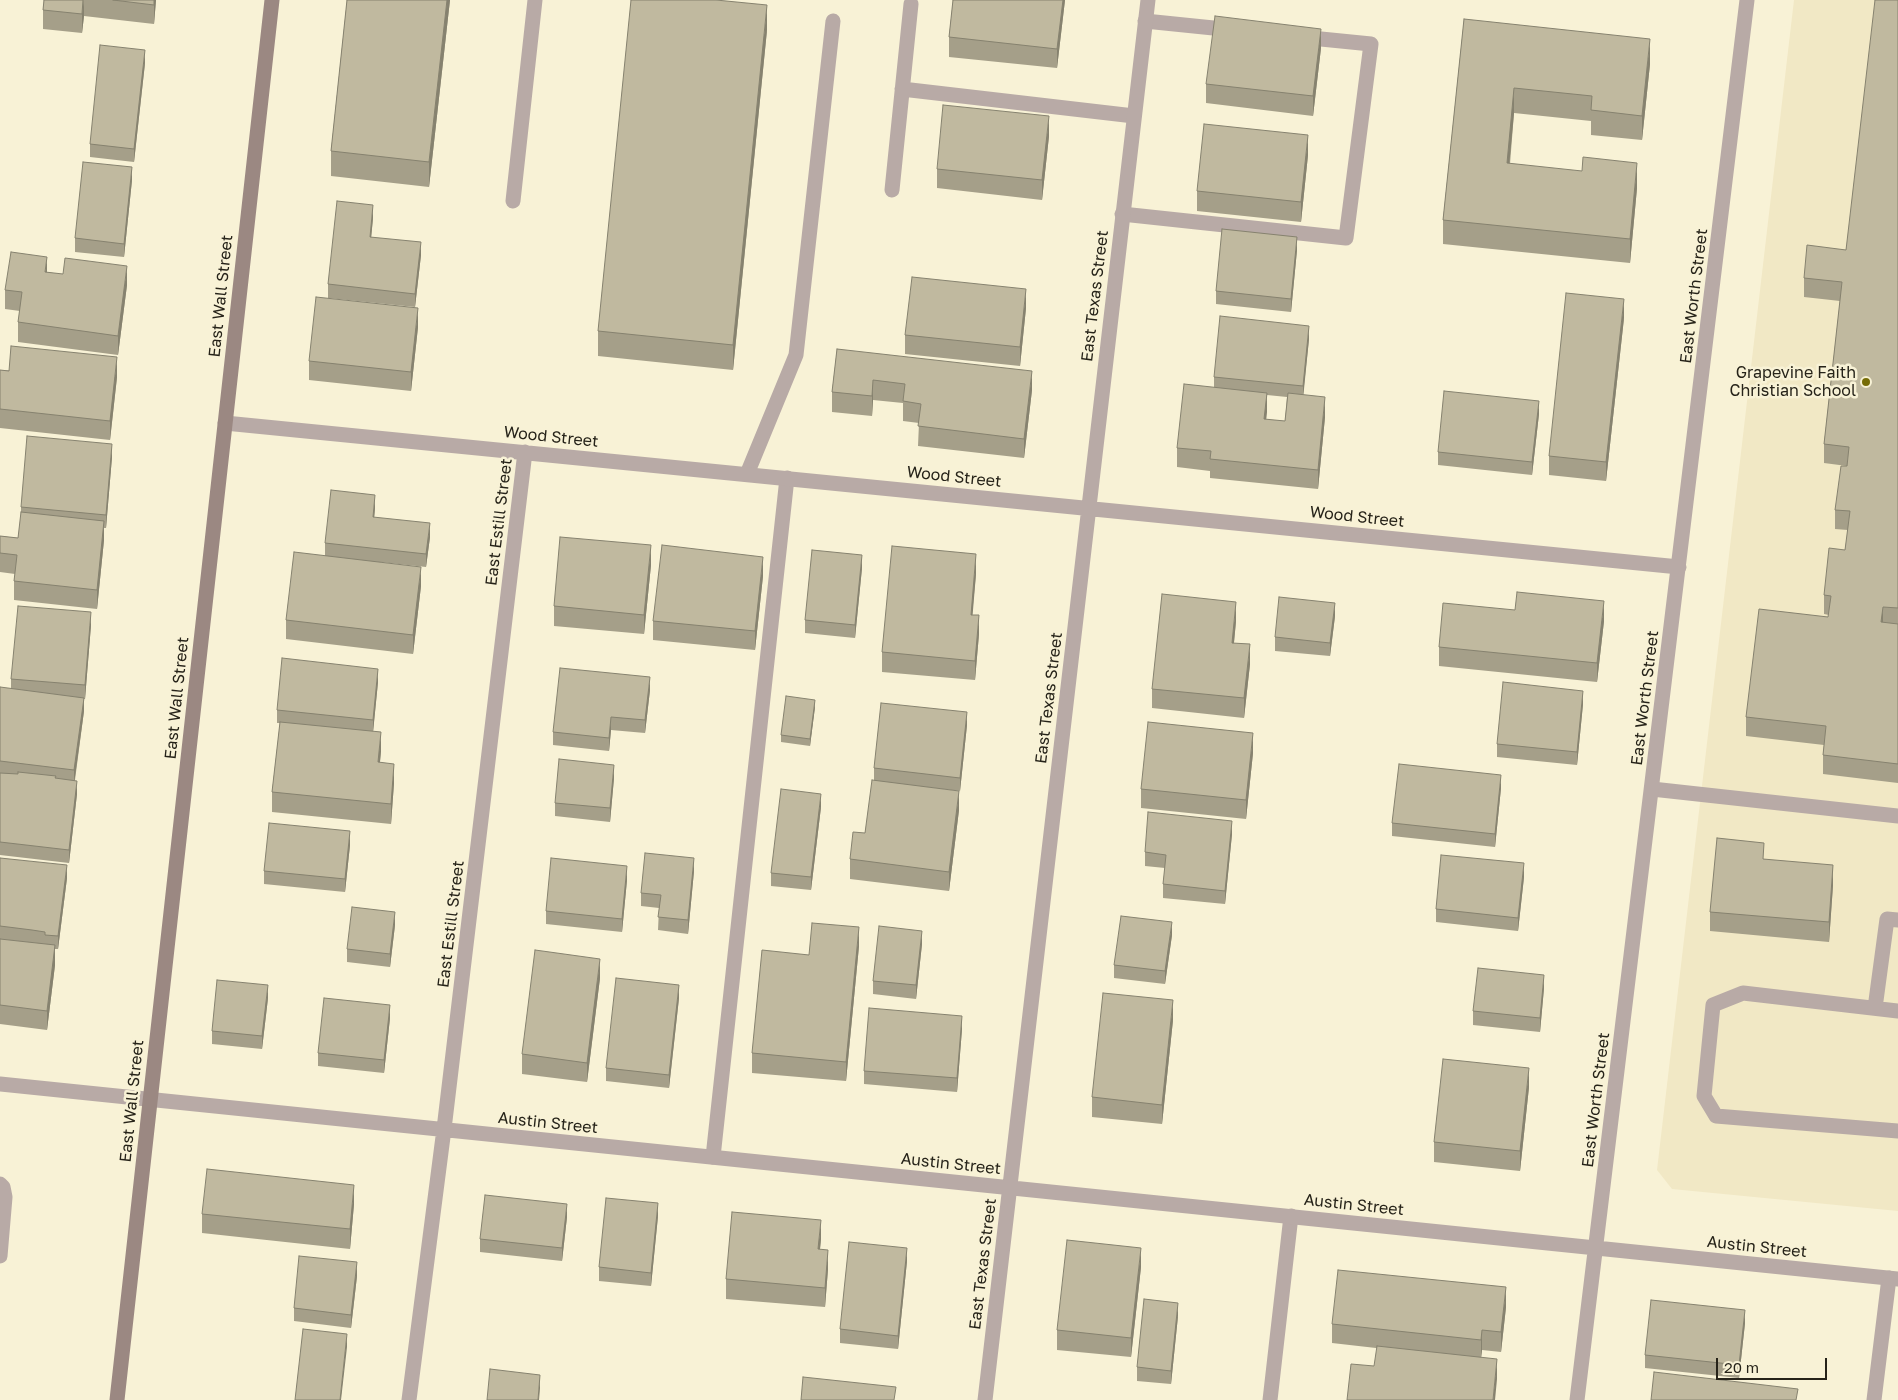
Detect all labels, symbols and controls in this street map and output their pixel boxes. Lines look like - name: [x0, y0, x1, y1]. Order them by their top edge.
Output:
- street label: East Worth Street: [1676, 227, 1712, 365]
- street label: East Texas Street: [1077, 229, 1113, 363]
- street label: East Wall Street: [205, 234, 237, 358]
- place label: Grapevine Faith Christian School: [1730, 363, 1856, 401]
- marker: Grapevine Faith Christian School: [1860, 376, 1872, 388]
- street label: Wood Street: [503, 422, 599, 452]
- street label: East Estill Street: [482, 457, 516, 587]
- street label: Wood Street: [906, 462, 1002, 492]
- street label: Wood Street: [1309, 502, 1405, 532]
- street label: East Worth Street: [1627, 629, 1663, 767]
- street label: East Texas Street: [1031, 631, 1067, 765]
- street label: East Wall Street: [161, 636, 193, 760]
- street label: East Estill Street: [434, 859, 468, 989]
- street label: East Worth Street: [1578, 1031, 1614, 1169]
- street label: East Wall Street: [116, 1039, 148, 1163]
- street label: Austin Street: [497, 1108, 599, 1138]
- street label: Austin Street: [900, 1149, 1002, 1179]
- street label: Austin Street: [1303, 1190, 1405, 1220]
- street label: East Texas Street: [965, 1197, 1001, 1331]
- street label: Austin Street: [1706, 1232, 1808, 1262]
- scale bar: [1718, 1348, 1829, 1380]
- text: 20 m: [1724, 1358, 1759, 1376]

